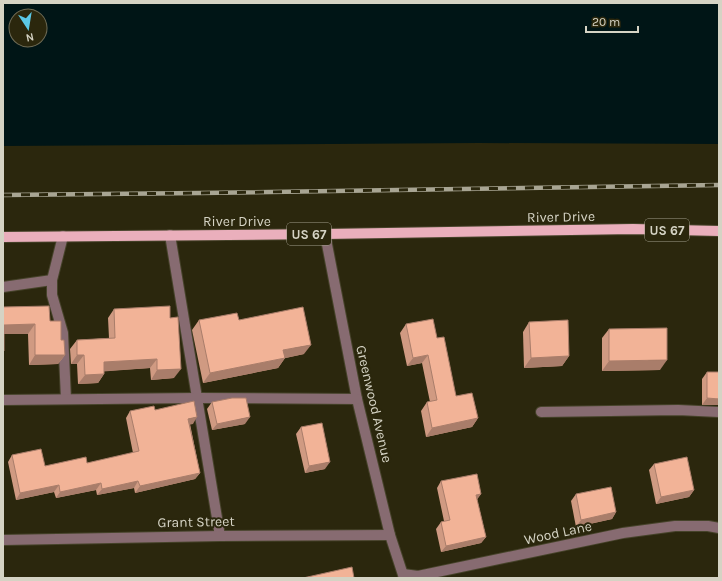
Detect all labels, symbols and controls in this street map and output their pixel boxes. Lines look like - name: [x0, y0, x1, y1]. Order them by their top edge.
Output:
- north arrow: [8, 8, 48, 48]
- scale bar: [586, 8, 638, 34]
- text: 20 m: [592, 15, 620, 29]
- text: N: [25, 30, 35, 44]
- street label: River Drive: [527, 208, 595, 226]
- street label: River Drive: [203, 213, 271, 230]
- road number: US 67: [645, 219, 689, 241]
- road number: US 67: [287, 223, 331, 245]
- street label: Greenwood Avenue: [352, 344, 396, 464]
- street label: Grant Street: [157, 513, 235, 531]
- street label: Wood Lane: [523, 518, 593, 548]

